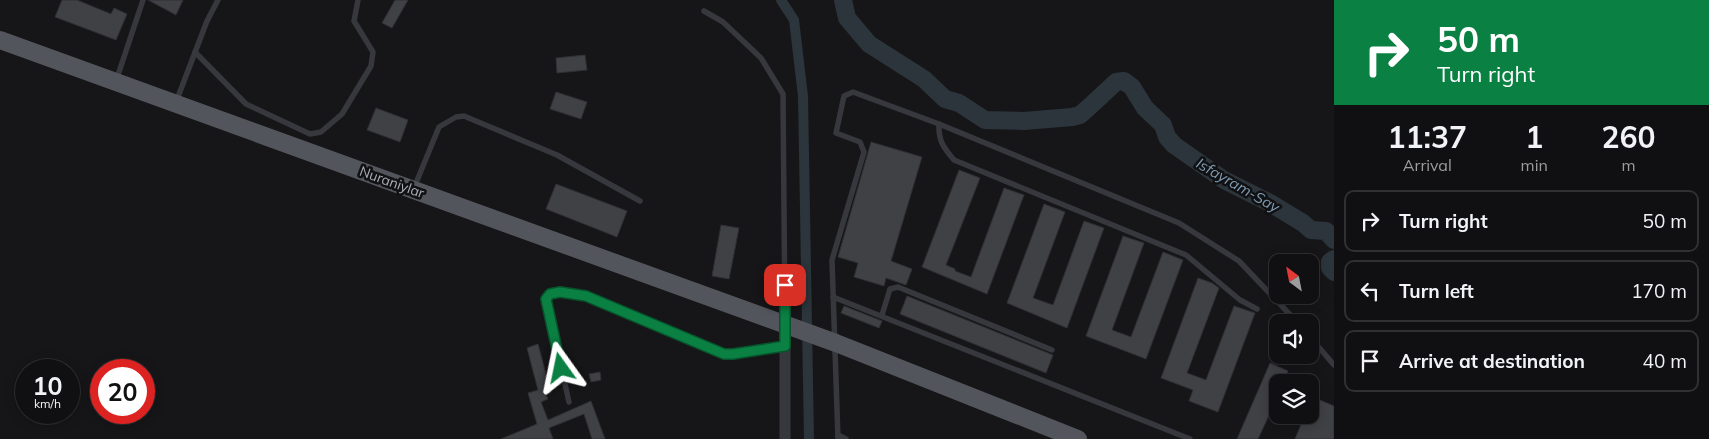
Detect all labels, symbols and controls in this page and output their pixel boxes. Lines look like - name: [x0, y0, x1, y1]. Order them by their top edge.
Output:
- text: 50 m: [1437, 17, 1520, 61]
- icon: right: [1354, 20, 1419, 85]
- text: Turn right: [1437, 60, 1535, 88]
- text: 11:37: [1388, 118, 1467, 156]
- text: 1: [1525, 118, 1543, 156]
- text: 260: [1601, 118, 1655, 156]
- water label: Isfayram-Say: [1193, 153, 1284, 217]
- text: Arrival: [1403, 155, 1452, 175]
- text: min: [1521, 155, 1548, 175]
- text: m: [1621, 155, 1635, 175]
- street label: Nuraniylar: [357, 162, 428, 202]
- icon: right: [1356, 207, 1384, 235]
- text: Turn right: [1399, 209, 1488, 233]
- text: 50 m: [1643, 209, 1687, 233]
- north arrow: [1269, 254, 1319, 304]
- map controls: [1269, 254, 1319, 424]
- pin: [764, 264, 806, 306]
- icon: arrive: [771, 271, 799, 299]
- icon: left: [1356, 277, 1384, 305]
- text: Turn left: [1399, 279, 1474, 303]
- text: 170 m: [1631, 279, 1687, 303]
- button: sound: [1269, 314, 1319, 364]
- position arrow: [534, 341, 586, 393]
- icon: arrive: [1356, 347, 1384, 375]
- text: Arrive at destination: [1399, 349, 1585, 373]
- text: 40 m: [1643, 349, 1687, 373]
- speed limit sign: 20: [90, 359, 155, 424]
- text: 10: [32, 370, 63, 401]
- button: layers: [1269, 374, 1319, 424]
- text: km/h: [34, 396, 61, 411]

